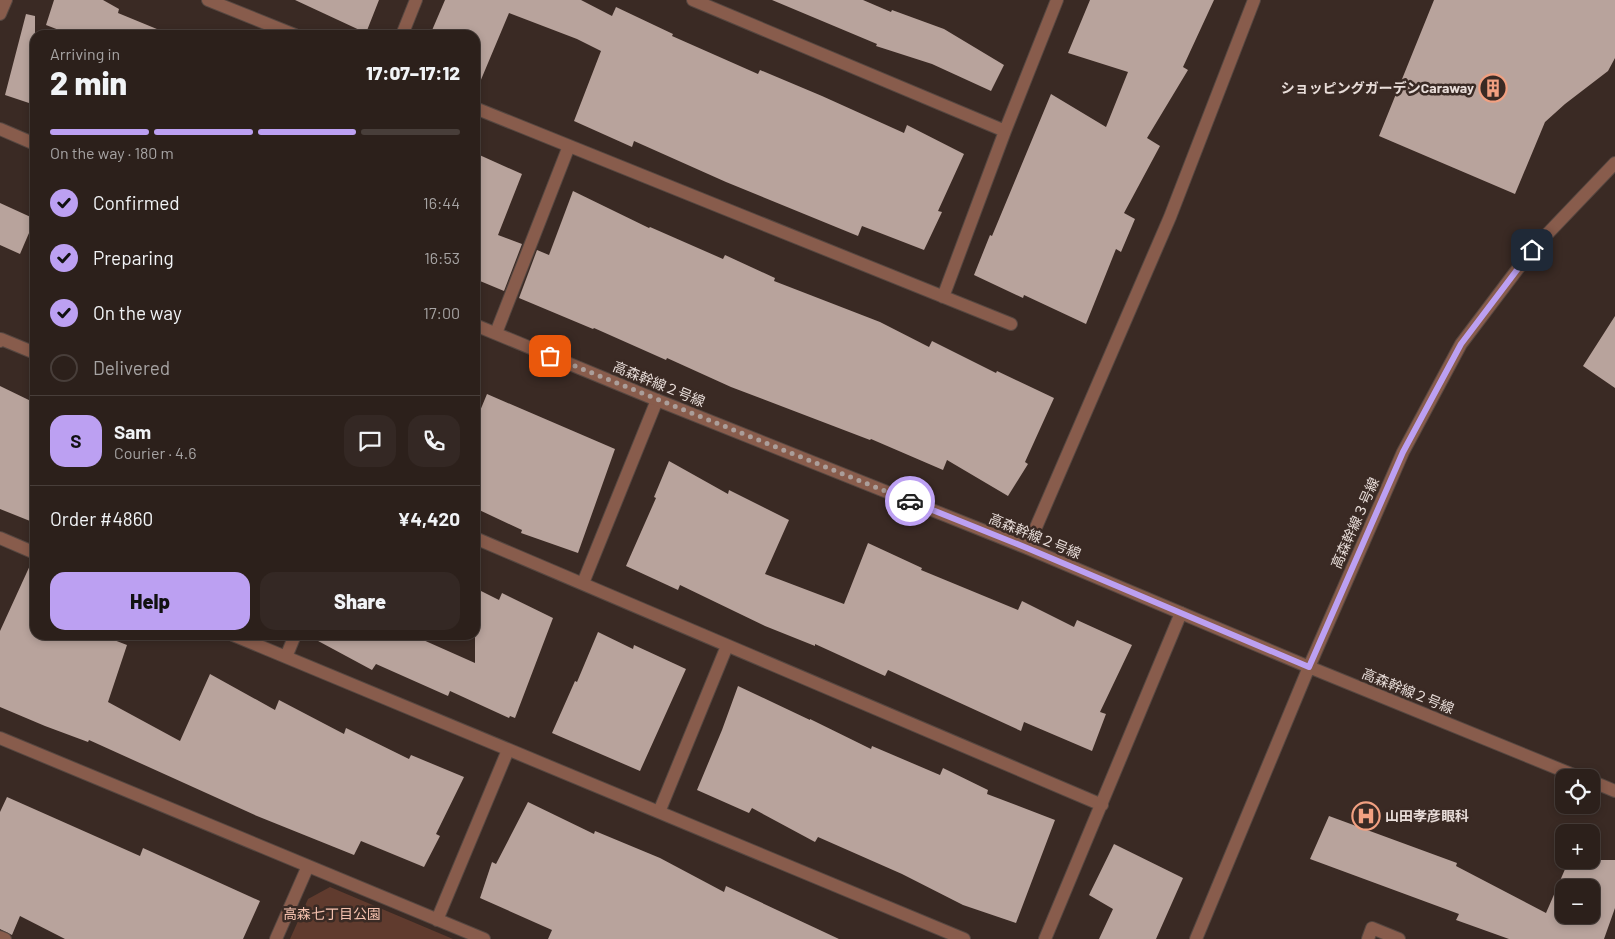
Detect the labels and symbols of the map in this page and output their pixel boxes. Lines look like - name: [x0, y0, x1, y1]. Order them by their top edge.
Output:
- building icon: ショッピングガーデンCaraway: [1478, 73, 1508, 103]
- place label: ショッピングガーデンCaraway: [1281, 79, 1474, 96]
- pin: [1511, 229, 1553, 271]
- pin: [529, 335, 571, 377]
- street label: 高森幹線２号線: [611, 357, 708, 410]
- street label: 高森幹線３号線: [1327, 475, 1382, 571]
- courier: [885, 476, 935, 526]
- street label: 高森幹線２号線: [987, 509, 1084, 562]
- street label: 高森幹線２号線: [1360, 664, 1457, 717]
- hospital icon: 山田孝彦眼科: [1351, 801, 1381, 831]
- place label: 山田孝彦眼科: [1385, 807, 1469, 824]
- park label: 高森七丁目公園: [283, 905, 381, 922]

